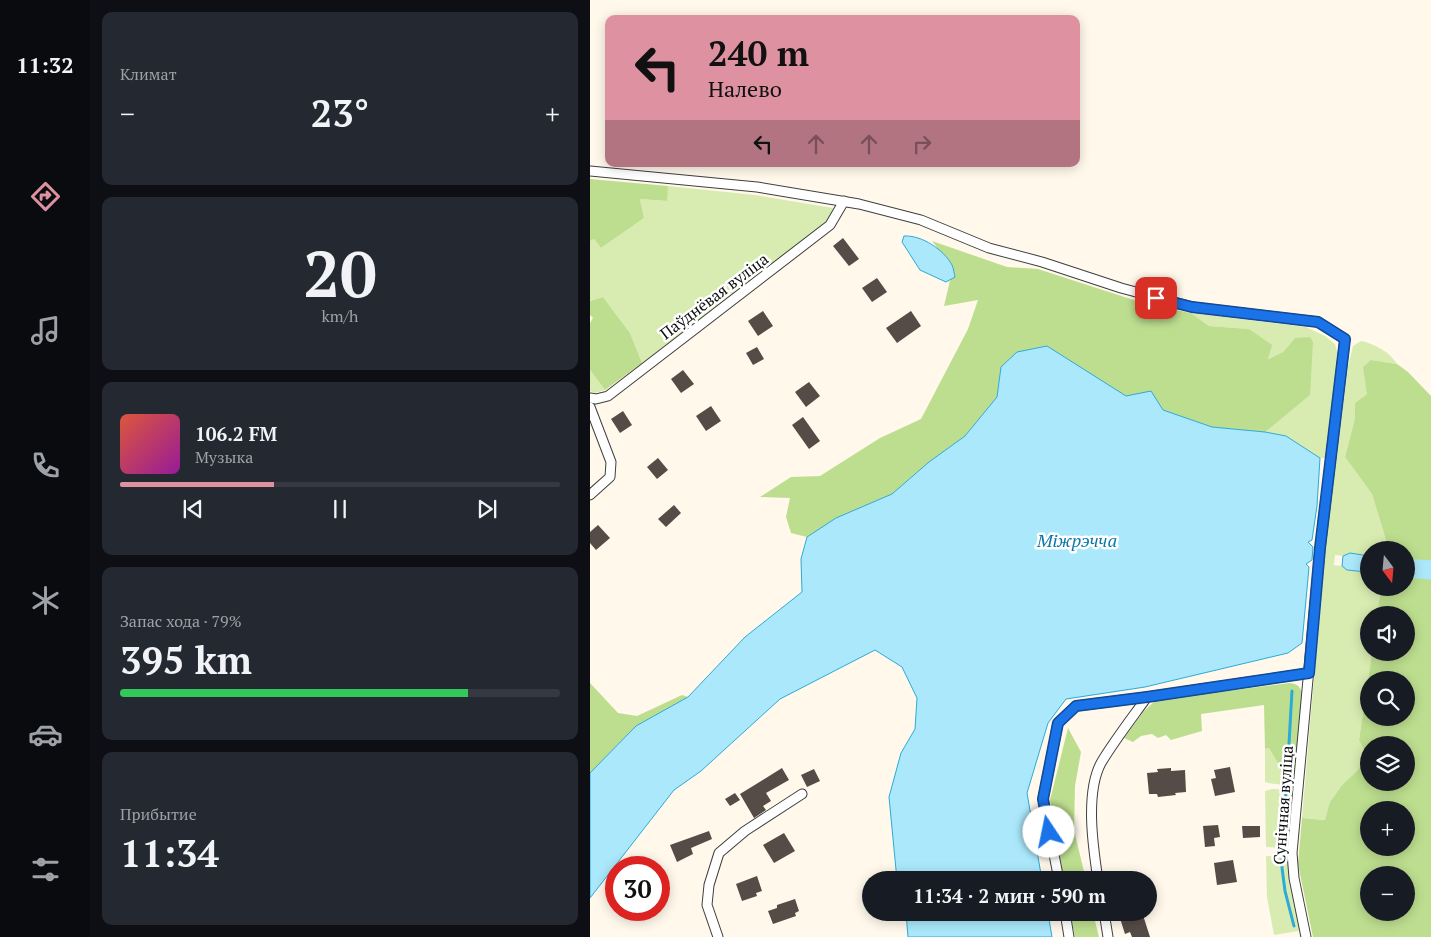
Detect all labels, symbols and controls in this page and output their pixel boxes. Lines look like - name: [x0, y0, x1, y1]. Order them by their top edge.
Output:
- text: 240 m: [708, 30, 809, 76]
- icon: left: [625, 35, 690, 100]
- text: 11:32: [16, 50, 74, 79]
- text: Климат: [120, 63, 177, 85]
- text: Налево: [708, 74, 782, 103]
- text: 23°: [311, 88, 369, 138]
- text: −: [120, 95, 135, 132]
- text: +: [545, 95, 560, 132]
- icon: left: [749, 130, 777, 158]
- icon: ahead: [802, 130, 830, 158]
- icon: ahead: [855, 130, 883, 158]
- icon: right: [908, 130, 936, 158]
- icon: directions: [28, 179, 63, 214]
- text: 20: [303, 229, 377, 316]
- street label: Паўднёвая вуліца: [655, 248, 773, 344]
- pin: [1135, 277, 1177, 319]
- icon: arrive: [1142, 284, 1170, 312]
- text: km/h: [322, 305, 358, 327]
- icon: music: [28, 313, 63, 348]
- text: 106.2 FM: [195, 421, 277, 446]
- text: Музыка: [195, 446, 253, 468]
- icon: phone: [28, 448, 63, 483]
- icon: previous: [179, 495, 207, 523]
- icon: pause: [326, 495, 354, 523]
- icon: next: [473, 495, 501, 523]
- water label: Міжрэчча: [1036, 528, 1117, 552]
- north arrow: [1360, 541, 1415, 596]
- map controls: [1360, 541, 1415, 921]
- icon: climate: [28, 583, 63, 618]
- button: sound: [1360, 606, 1415, 661]
- text: Запас хода · 79%: [120, 610, 242, 632]
- text: 395 km: [120, 635, 252, 685]
- button: search: [1360, 671, 1415, 726]
- icon: car: [28, 717, 63, 752]
- button: layers: [1360, 736, 1415, 791]
- street label: Сунічная вуліца: [1268, 745, 1298, 865]
- button: +: [1360, 801, 1415, 856]
- text: Прибытие: [120, 803, 197, 825]
- position arrow: [1022, 805, 1074, 857]
- text: 11:34: [120, 828, 219, 878]
- icon: filters: [28, 852, 63, 887]
- speed limit sign: 30: [605, 856, 670, 921]
- button: −: [1360, 866, 1415, 921]
- text: 11:34 · 2 мин · 590 m: [913, 883, 1106, 908]

